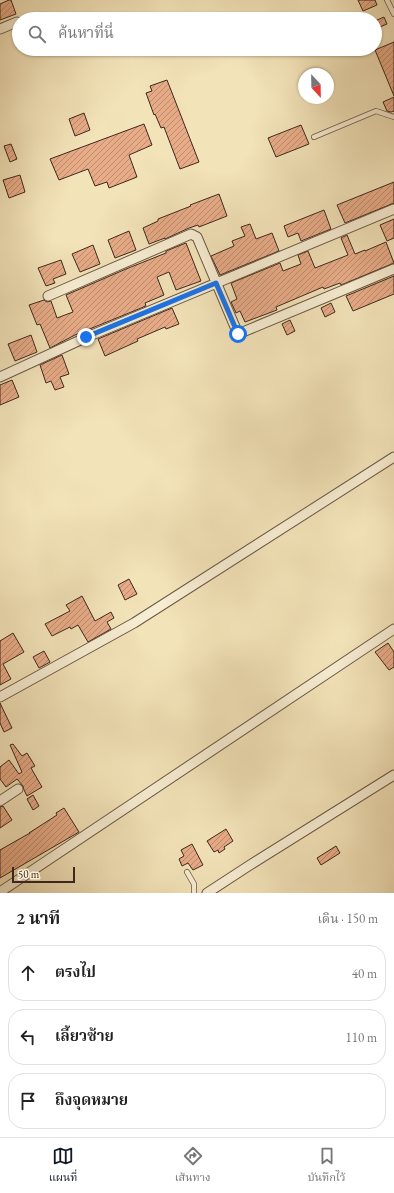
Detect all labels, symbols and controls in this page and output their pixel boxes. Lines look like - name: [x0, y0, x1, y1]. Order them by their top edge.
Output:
- search box: [12, 12, 382, 56]
- icon: search: [26, 23, 48, 45]
- text: ค้นหาที่นี่: [58, 23, 114, 42]
- north arrow: [298, 68, 334, 104]
- route start: [229, 325, 247, 343]
- route end: [77, 328, 95, 346]
- scale bar: [12, 865, 75, 884]
- text: 50 m: [18, 867, 39, 881]
- text: 2 นาที: [16, 907, 60, 929]
- text: เดิน · 150 m: [317, 910, 378, 927]
- icon: ahead: [17, 962, 39, 984]
- text: ตรงไป: [55, 962, 96, 981]
- text: 40 m: [352, 965, 377, 982]
- icon: left: [17, 1026, 39, 1048]
- text: เลี้ยวซ้าย: [55, 1026, 114, 1045]
- text: 110 m: [346, 1029, 377, 1046]
- icon: arrive: [17, 1090, 39, 1112]
- text: ถึงจุดหมาย: [55, 1090, 128, 1109]
- tab: แผนที่: [49, 1145, 77, 1187]
- tab: เส้นทาง: [175, 1145, 211, 1187]
- tab: บันทึกไว้: [308, 1145, 345, 1187]

